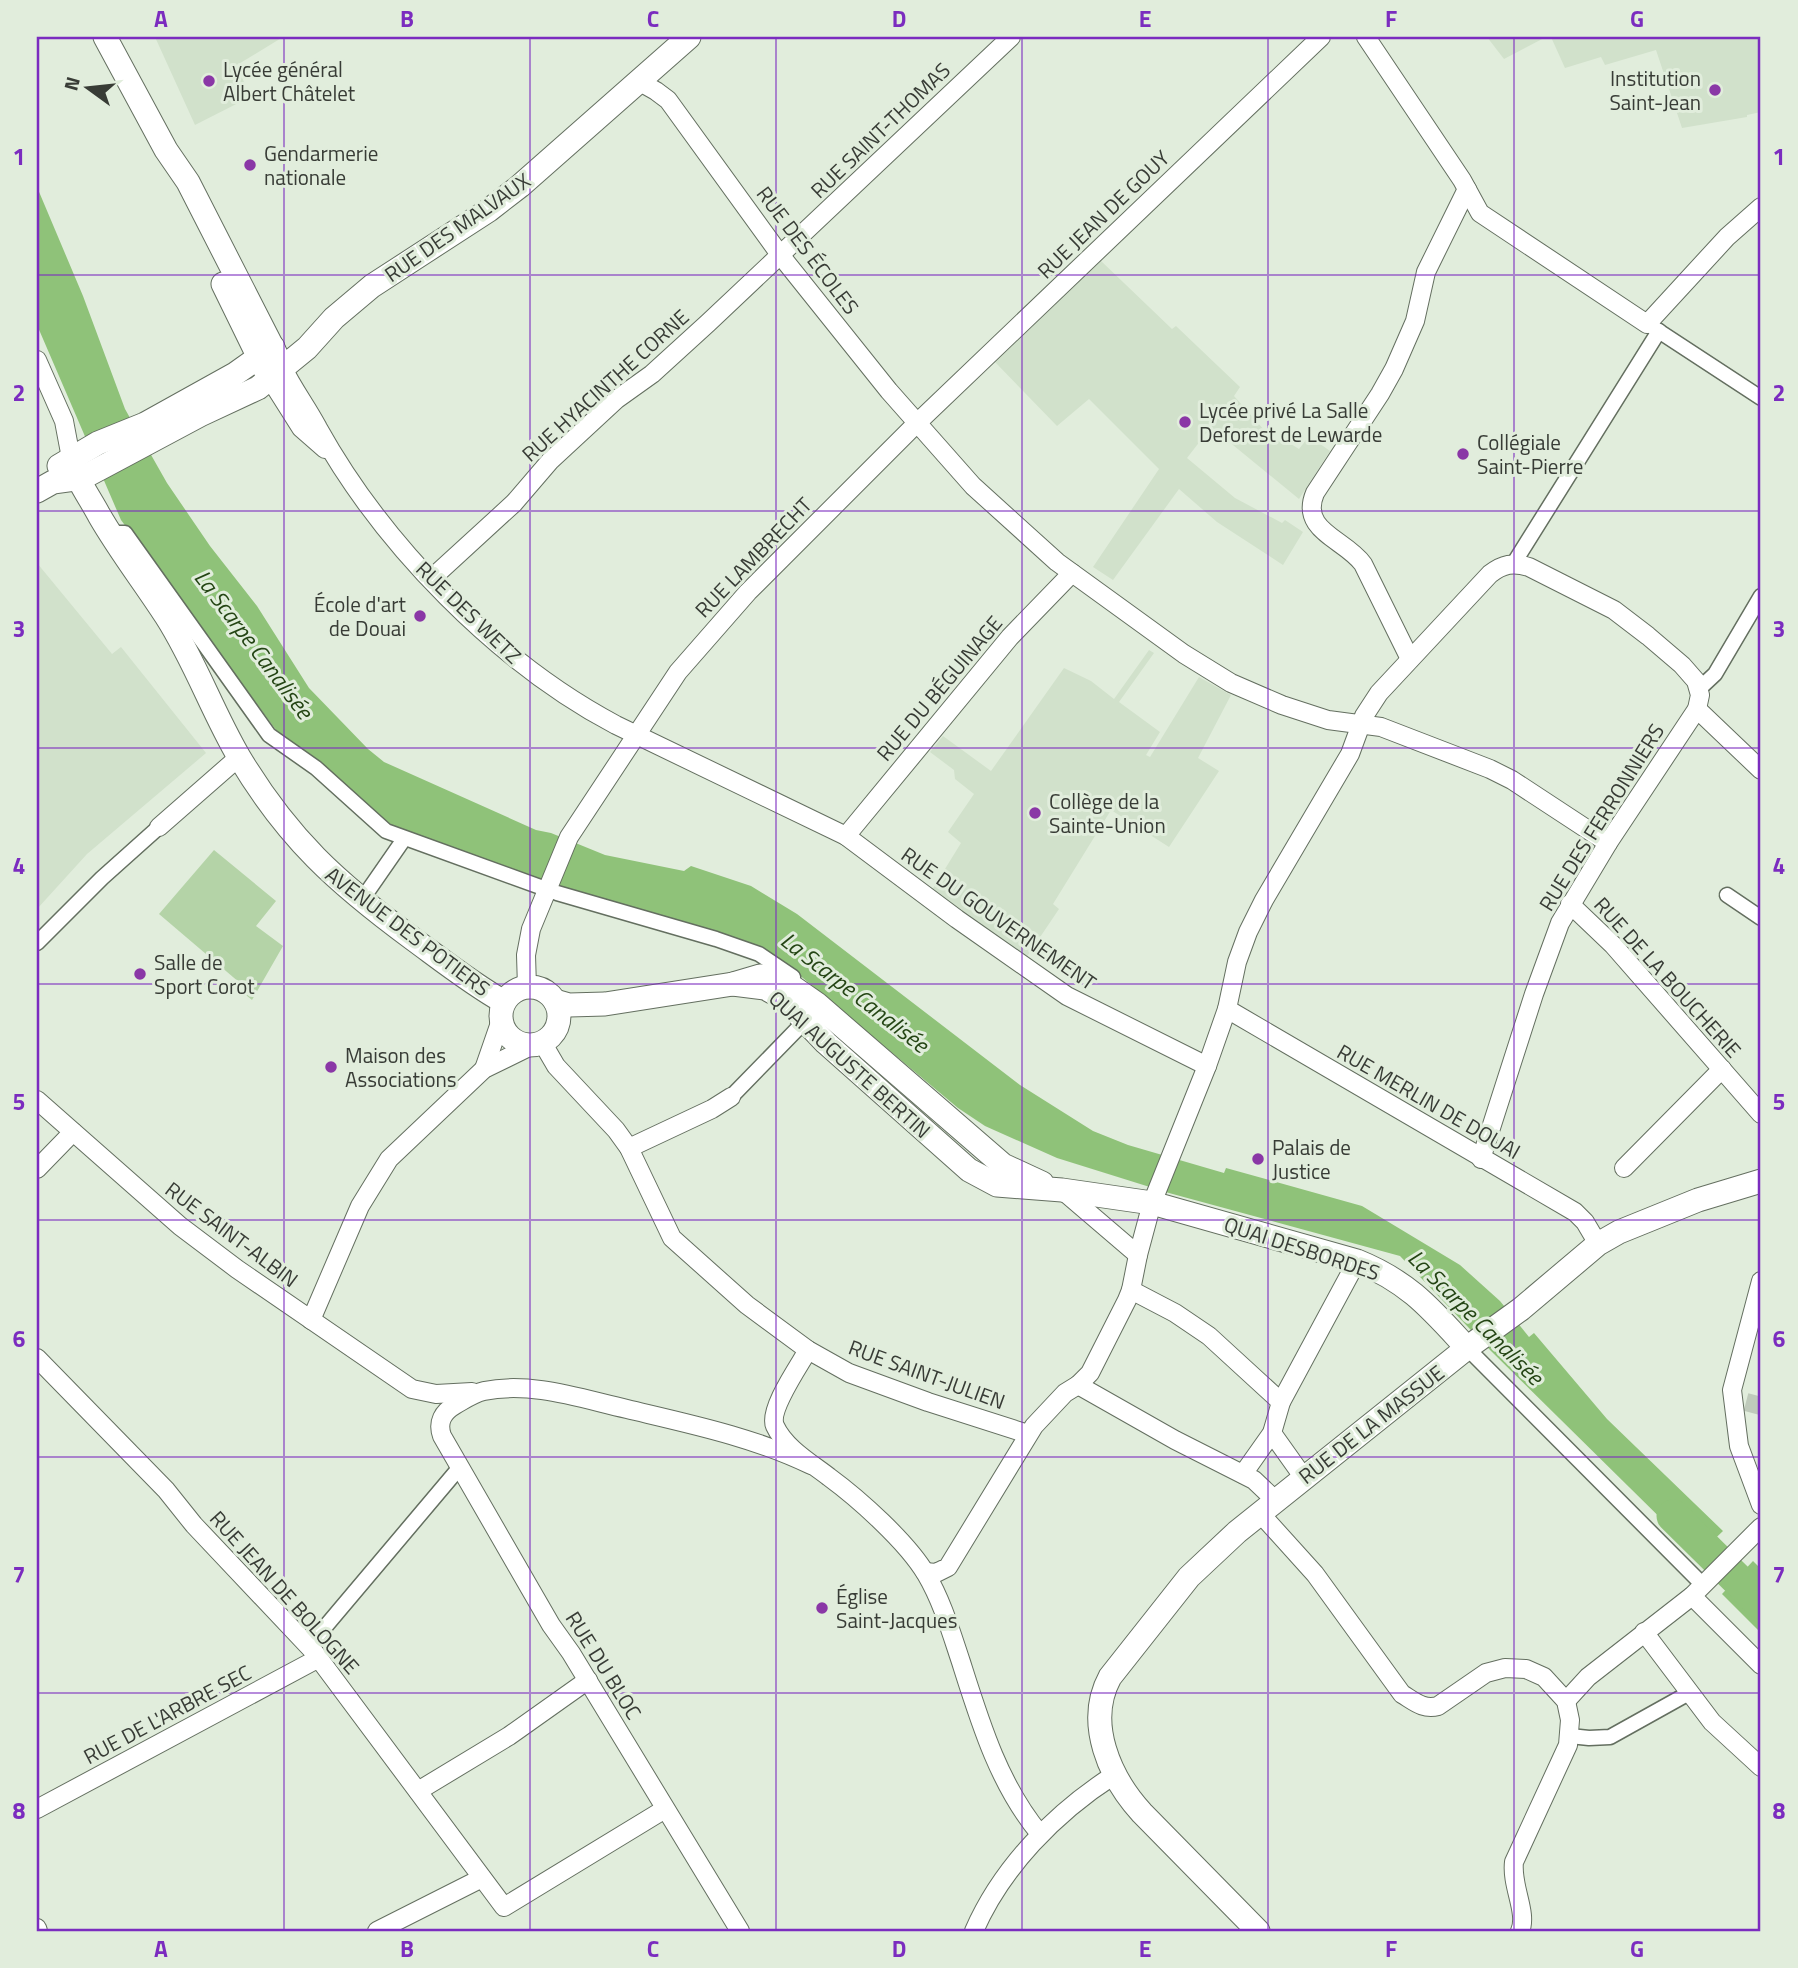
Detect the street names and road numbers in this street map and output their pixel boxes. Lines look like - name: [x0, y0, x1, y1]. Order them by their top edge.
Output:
- street label: RUE SAINT-THOMAS: [803, 55, 957, 205]
- street label: RUE JEAN DE GOUY: [1030, 142, 1177, 286]
- street label: RUE DES MALVAUX: [377, 164, 537, 289]
- street label: RUE DES ÉCOLES: [749, 179, 867, 321]
- street label: RUE HYACINTHE CORNE: [514, 301, 696, 469]
- street label: RUE LAMBRECHT: [687, 489, 819, 625]
- street label: RUE DES WETZ: [409, 553, 529, 671]
- street label: RUE DU BÉGUINAGE: [868, 608, 1010, 768]
- street label: RUE DES FERRONNIERS: [1530, 717, 1672, 917]
- street label: RUE DU GOUVERNEMENT: [895, 838, 1103, 998]
- street label: AVENUE DES POTIERS: [319, 858, 497, 1004]
- street label: RUE DE LA BOUCHERIE: [1587, 889, 1749, 1065]
- street label: QUAI AUGUSTE BERTIN: [762, 982, 938, 1146]
- street label: RUE MERLIN DE DOUAI: [1331, 1035, 1527, 1167]
- street label: RUE SAINT-ALBIN: [159, 1173, 305, 1295]
- street label: QUAI DESBORDES: [1220, 1208, 1384, 1288]
- street label: RUE SAINT-JULIEN: [844, 1331, 1010, 1417]
- street label: RUE DE LA MASSUE: [1291, 1357, 1451, 1491]
- street label: RUE JEAN DE BOLOGNE: [203, 1503, 367, 1681]
- street label: RUE DU BLOC: [558, 1605, 650, 1725]
- street label: RUE DE L'ARBRE SEC: [77, 1656, 257, 1772]

